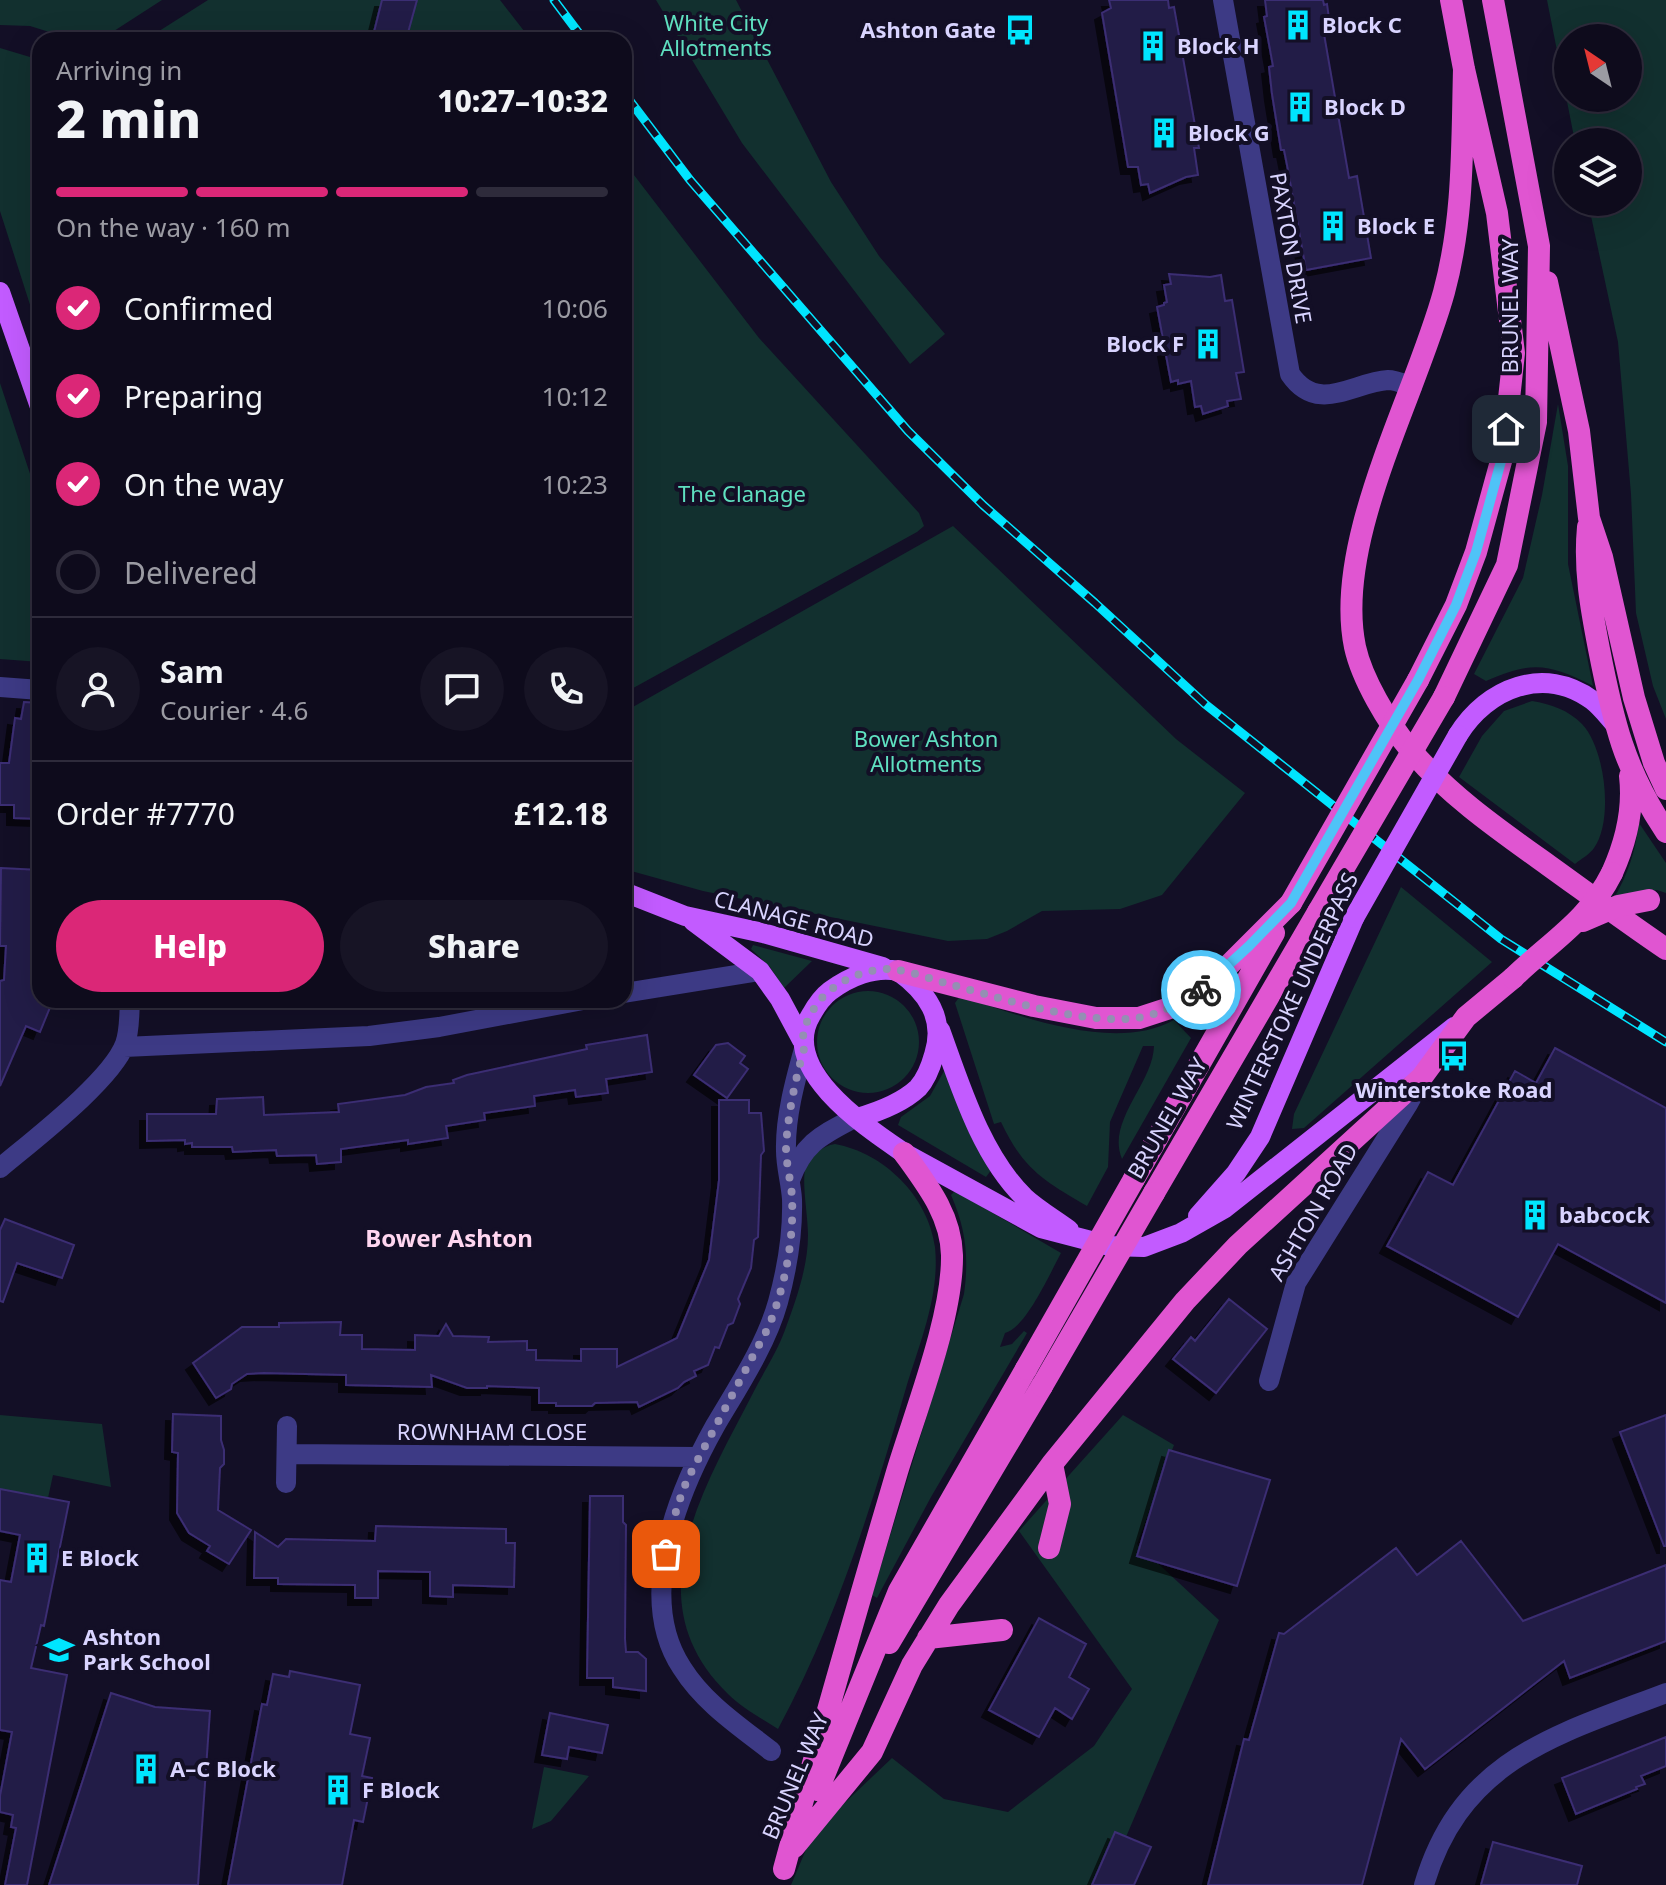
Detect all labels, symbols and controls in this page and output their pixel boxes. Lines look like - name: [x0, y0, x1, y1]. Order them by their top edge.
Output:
- park label: White City Allotments: [660, 7, 772, 62]
- building icon: Block C: [1281, 8, 1315, 42]
- place label: Block C: [1322, 9, 1402, 39]
- bus stop icon: Ashton Gate: [1003, 13, 1037, 47]
- place label: Ashton Gate: [860, 14, 996, 44]
- north arrow: [1554, 24, 1642, 112]
- map controls: [1554, 24, 1642, 216]
- building icon: Block H: [1136, 29, 1170, 63]
- place label: Block H: [1177, 30, 1259, 60]
- text: Arriving in: [56, 52, 182, 88]
- text: 10:27–10:32: [437, 80, 608, 121]
- text: 2 min: [56, 82, 201, 153]
- building icon: Block D: [1283, 90, 1317, 124]
- place label: Block D: [1324, 91, 1406, 121]
- building icon: Block G: [1147, 116, 1181, 150]
- place label: Block G: [1188, 117, 1270, 147]
- button: layers: [1554, 128, 1642, 216]
- street label: PAXTON DRIVE: [1264, 170, 1320, 326]
- text: On the way · 160 m: [56, 209, 290, 245]
- building icon: Block E: [1316, 209, 1350, 243]
- place label: Block E: [1357, 210, 1435, 240]
- street label: BRUNEL WAY: [1494, 238, 1524, 374]
- icon: check: [56, 286, 100, 330]
- text: Confirmed: [124, 288, 274, 329]
- text: 10:06: [542, 290, 608, 326]
- building icon: Block F: [1191, 327, 1225, 361]
- place label: Block F: [1106, 328, 1184, 358]
- icon: check: [56, 374, 100, 418]
- text: Preparing: [124, 376, 263, 417]
- text: 10:12: [542, 378, 608, 414]
- pin: [1472, 395, 1540, 463]
- icon: home: [1484, 407, 1528, 451]
- icon: check: [56, 462, 100, 506]
- text: On the way: [124, 464, 284, 505]
- text: 10:23: [542, 466, 608, 502]
- park label: The Clanage: [678, 478, 806, 508]
- text: Delivered: [124, 552, 258, 593]
- button: person: [56, 647, 140, 731]
- button: chat: [420, 647, 504, 731]
- button: phone: [524, 647, 608, 731]
- text: Sam: [160, 651, 224, 692]
- text: Courier · 4.6: [160, 692, 308, 728]
- park label: Bower Ashton Allotments: [854, 723, 998, 778]
- text: Order #7770: [56, 793, 235, 834]
- text: £12.18: [514, 793, 608, 834]
- street label: WINTERSTOKE UNDERPASS: [1218, 867, 1364, 1134]
- street label: CLANAGE ROAD: [711, 882, 878, 954]
- button: Help: [56, 900, 324, 992]
- button: Share: [340, 900, 608, 992]
- courier: [1161, 950, 1241, 1030]
- icon: bike: [1179, 968, 1223, 1012]
- bus stop icon: Winterstoke Road: [1437, 1039, 1471, 1073]
- street label: BRUNEL WAY: [1119, 1051, 1213, 1183]
- place label: Winterstoke Road: [1356, 1074, 1552, 1104]
- street label: ASHTON ROAD: [1261, 1137, 1364, 1286]
- building icon: babcock: [1518, 1198, 1552, 1232]
- place label: babcock: [1559, 1199, 1650, 1229]
- district label: Bower Ashton: [365, 1221, 533, 1254]
- street label: ROWNHAM CLOSE: [397, 1416, 587, 1446]
- pin: [632, 1520, 700, 1588]
- icon: bag: [644, 1532, 688, 1576]
- building icon: E Block: [20, 1541, 54, 1575]
- place label: E Block: [61, 1542, 139, 1572]
- place label: Ashton Park School: [83, 1621, 211, 1676]
- school or university icon: Ashton Park School: [42, 1633, 76, 1667]
- street label: BRUNEL WAY: [754, 1707, 834, 1844]
- building icon: A–C Block: [129, 1752, 163, 1786]
- place label: A–C Block: [170, 1753, 276, 1783]
- building icon: F Block: [321, 1773, 355, 1807]
- place label: F Block: [362, 1774, 440, 1804]

